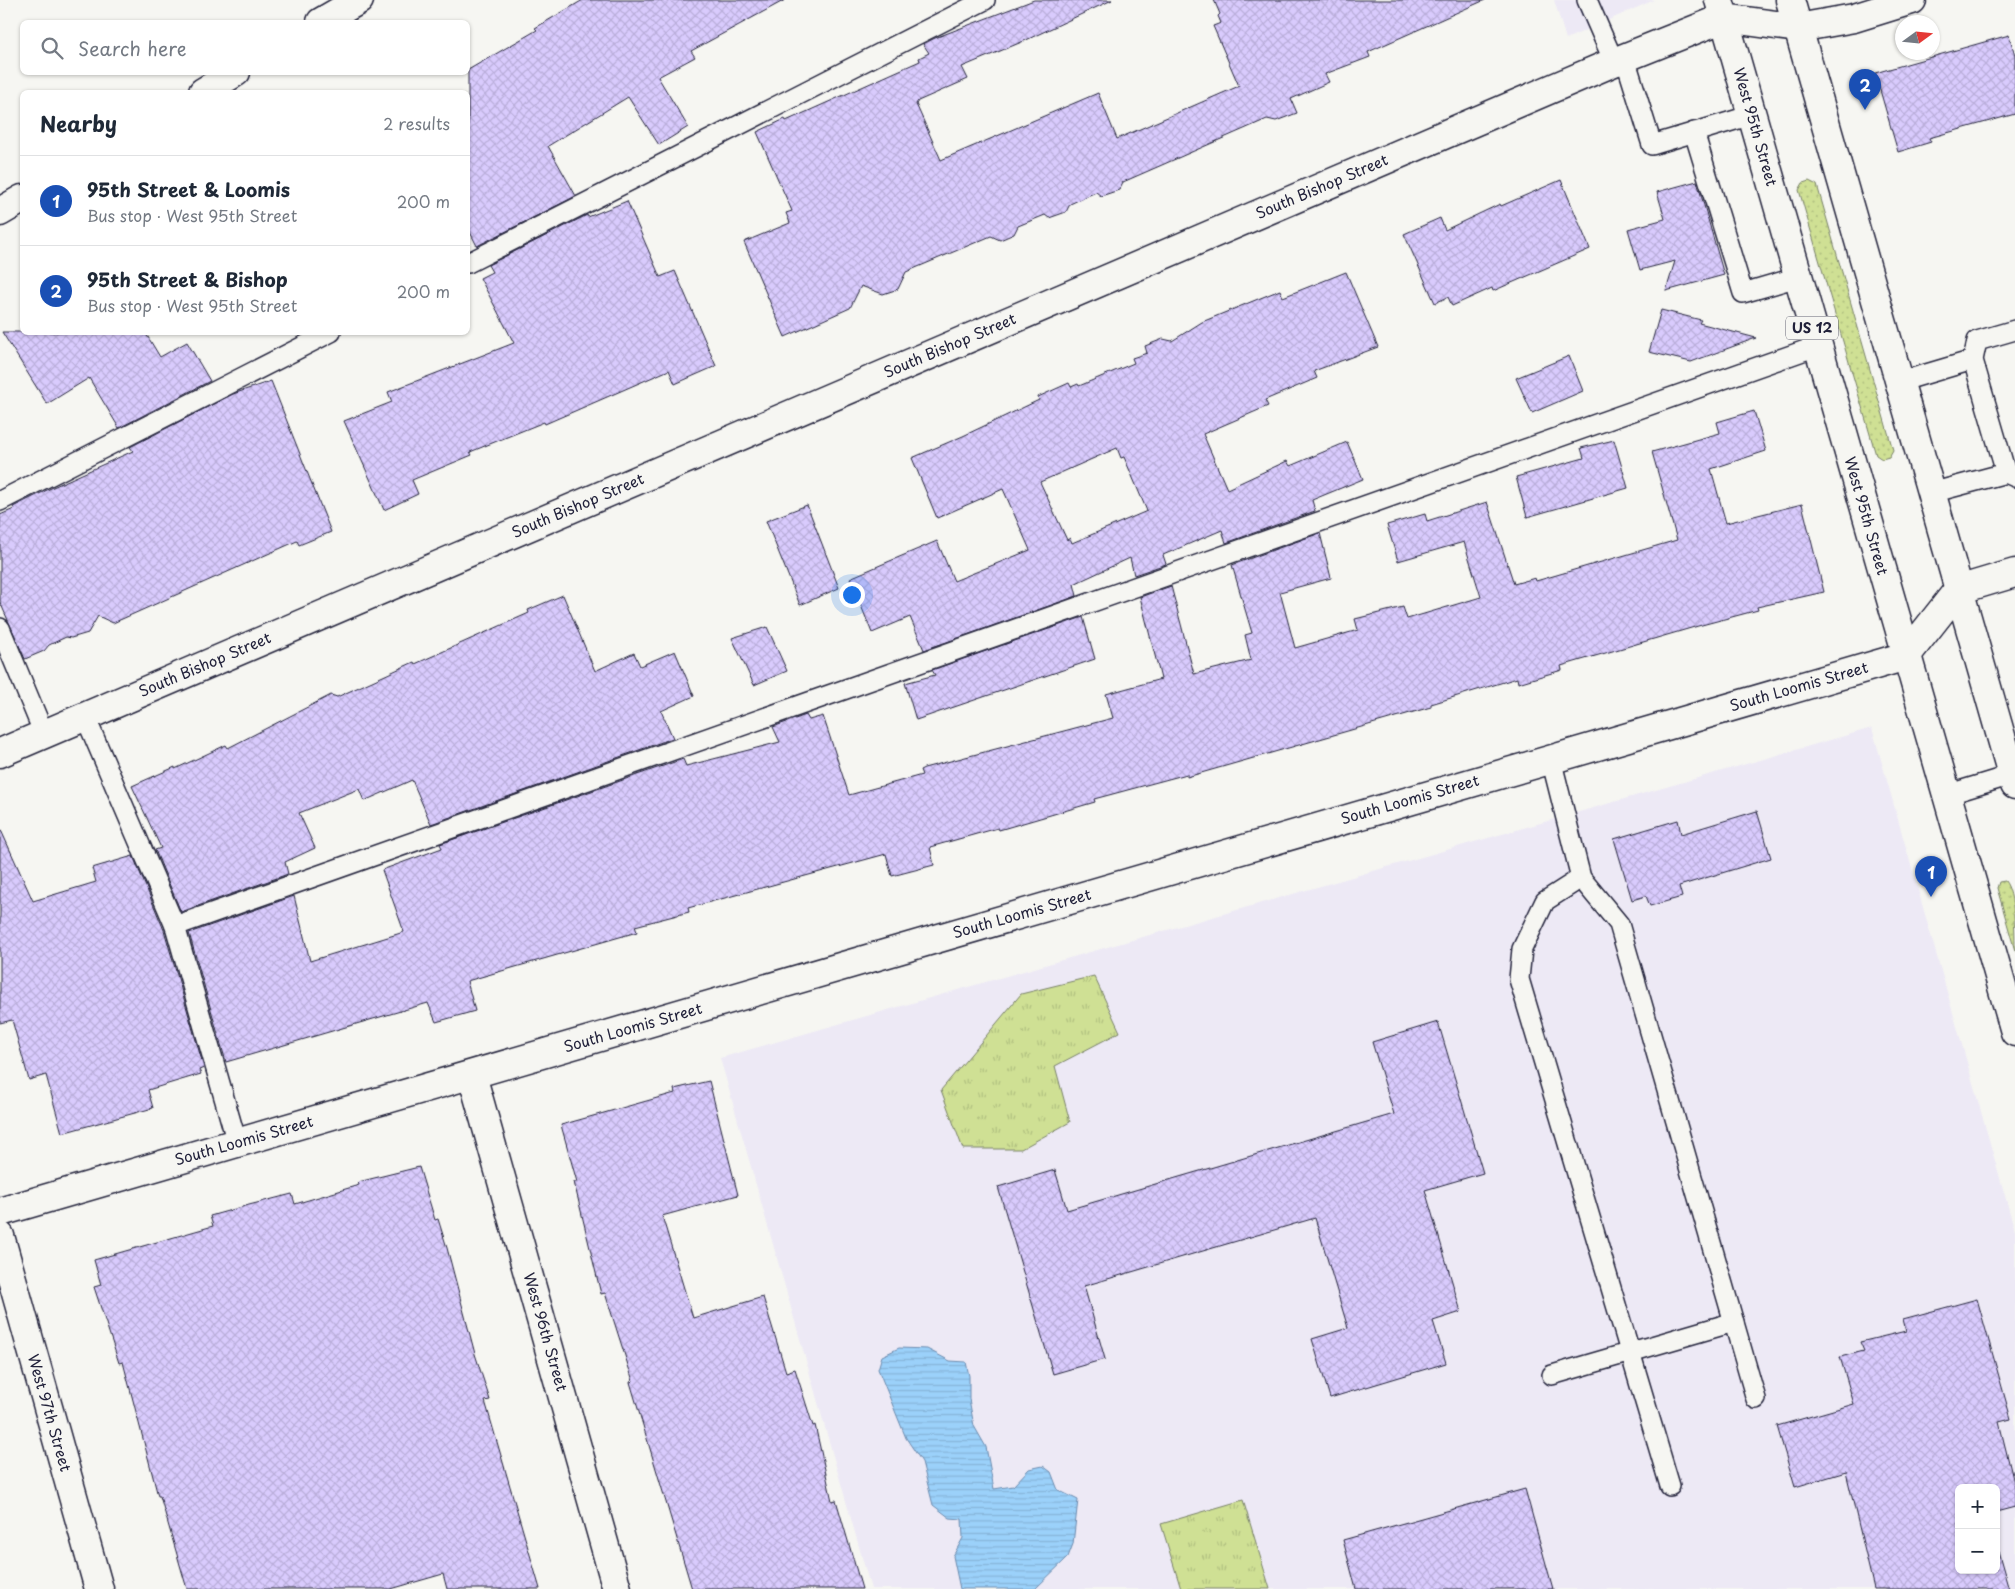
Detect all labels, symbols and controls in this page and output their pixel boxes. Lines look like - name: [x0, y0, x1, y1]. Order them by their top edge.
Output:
- north arrow: [1895, 15, 1940, 60]
- search box: [20, 20, 470, 75]
- icon: search: [38, 34, 66, 62]
- text: Search here: [78, 34, 187, 62]
- street label: West 95th Street: [1729, 65, 1784, 189]
- pin: 2: [1849, 69, 1881, 110]
- text: Nearby: [40, 107, 117, 139]
- text: 2 results: [383, 111, 450, 135]
- street label: South Bishop Street: [1252, 147, 1391, 224]
- text: 95th Street & Loomis: [87, 175, 290, 203]
- text: 1: [52, 189, 60, 213]
- text: 200 m: [397, 189, 450, 213]
- text: Bus stop · West 95th Street: [87, 203, 297, 227]
- text: 95th Street & Bishop: [87, 265, 288, 293]
- text: 2: [50, 279, 62, 303]
- text: 200 m: [397, 279, 450, 303]
- text: Bus stop · West 95th Street: [87, 293, 297, 317]
- street label: South Bishop Street: [880, 306, 1019, 383]
- road number: US 12: [1786, 316, 1838, 339]
- street label: West 95th Street: [1840, 454, 1895, 578]
- street label: South Bishop Street: [508, 466, 647, 543]
- your location: [839, 582, 865, 608]
- street label: South Bishop Street: [135, 625, 274, 702]
- street label: South Loomis Street: [1727, 655, 1870, 716]
- street label: South Loomis Street: [1338, 768, 1481, 829]
- pin: 1: [1915, 856, 1947, 897]
- street label: South Loomis Street: [950, 882, 1093, 943]
- street label: South Loomis Street: [561, 996, 704, 1057]
- street label: South Loomis Street: [172, 1109, 315, 1170]
- street label: West 96th Street: [518, 1270, 574, 1394]
- street label: West 97th Street: [23, 1351, 78, 1474]
- map controls: [1955, 1484, 2000, 1574]
- button: +: [1955, 1484, 2000, 1529]
- button: −: [1955, 1529, 2000, 1574]

